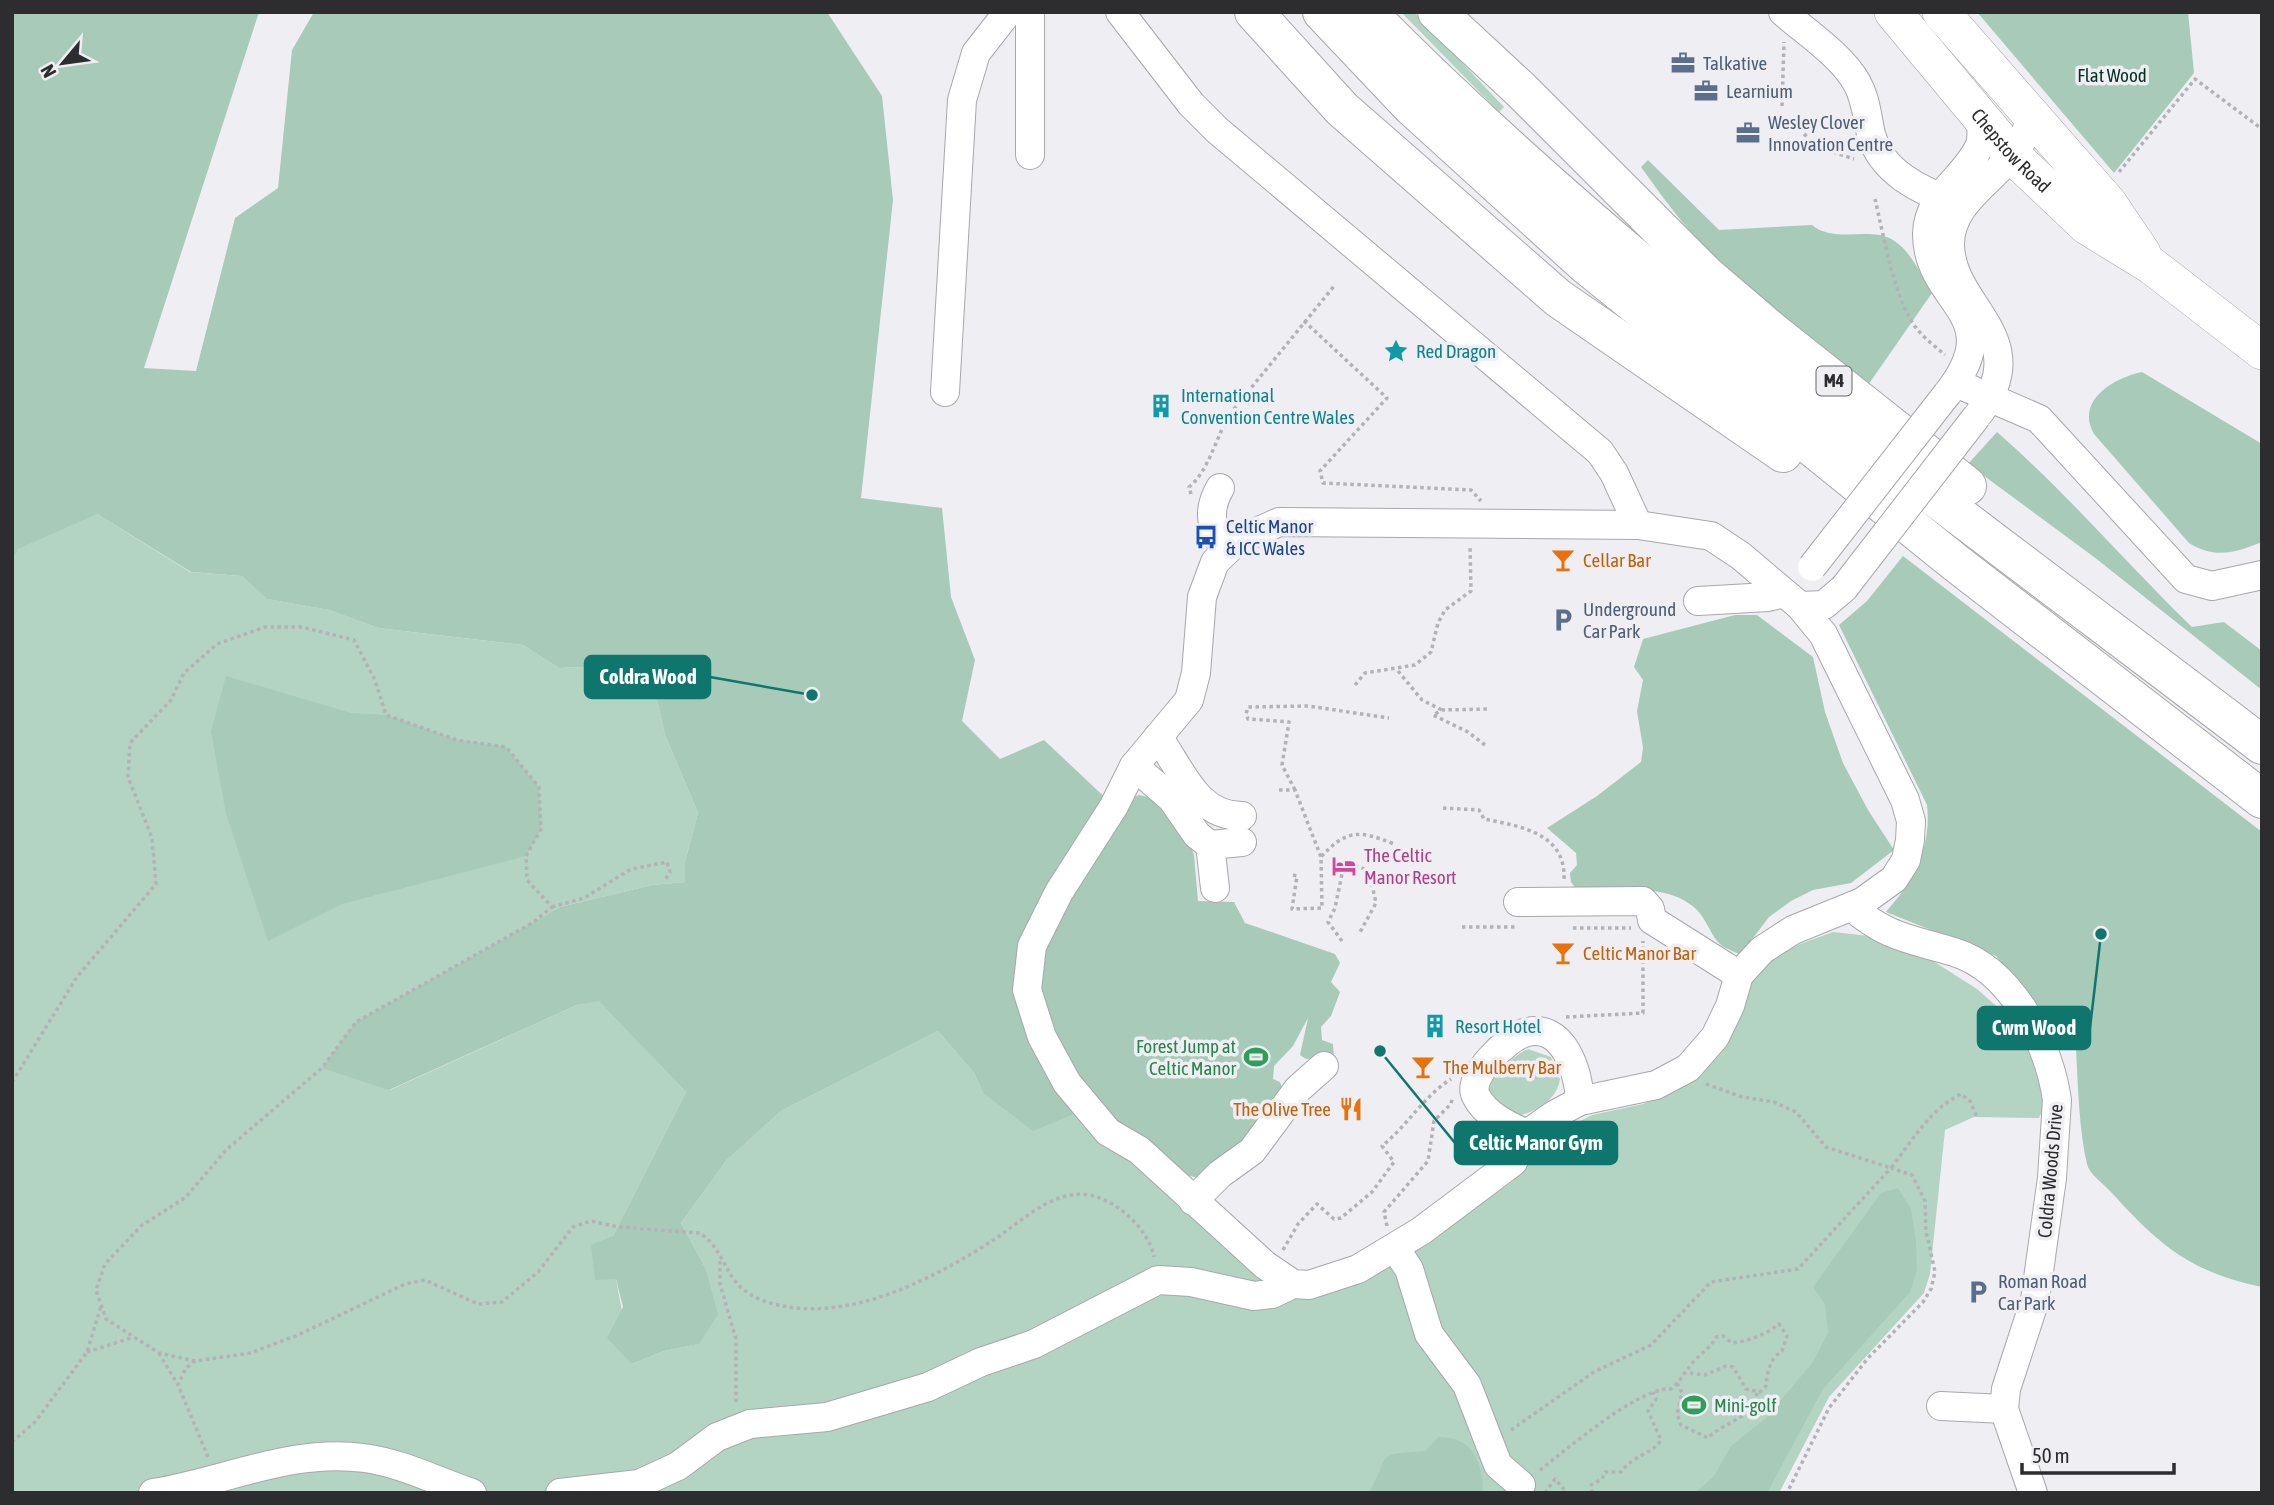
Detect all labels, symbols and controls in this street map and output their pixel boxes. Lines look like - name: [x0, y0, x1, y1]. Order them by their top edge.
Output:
- north arrow: [28, 28, 98, 98]
- office icon: Talkative: [1669, 49, 1697, 77]
- place label: Talkative: [1703, 52, 1767, 74]
- text: N: [36, 61, 60, 81]
- park label: Flat Wood: [2077, 64, 2147, 86]
- office icon: Learnium: [1692, 77, 1720, 105]
- place label: Learnium: [1726, 80, 1793, 102]
- street label: Chepstow Road: [1967, 104, 2055, 197]
- place label: Wesley Clover Innovation Centre: [1768, 111, 1893, 155]
- office icon: Wesley Clover Innovation Centre: [1734, 119, 1762, 147]
- place icon: Red Dragon: [1382, 337, 1410, 365]
- place label: Red Dragon: [1416, 340, 1496, 362]
- road number: M4: [1816, 366, 1852, 396]
- place label: International Convention Centre Wales: [1181, 384, 1355, 428]
- building icon: International Convention Centre Wales: [1147, 392, 1175, 420]
- place label: Celtic Manor & ICC Wales: [1226, 515, 1313, 559]
- bus stop icon: Celtic Manor & ICC Wales: [1192, 523, 1220, 551]
- bar icon: Cellar Bar: [1549, 546, 1577, 574]
- place label: Cellar Bar: [1583, 549, 1651, 571]
- place label: Underground Car Park: [1583, 598, 1676, 642]
- parking icon: Underground Car Park: [1549, 606, 1577, 634]
- callout: Coldra Wood: [585, 656, 710, 698]
- text: Coldra Wood: [599, 664, 697, 688]
- place label: The Celtic Manor Resort: [1364, 844, 1457, 888]
- hotel icon: The Celtic Manor Resort: [1330, 852, 1358, 880]
- bar icon: Celtic Manor Bar: [1549, 939, 1577, 967]
- place label: Celtic Manor Bar: [1583, 942, 1696, 964]
- callout: Cwm Wood: [1978, 1007, 2090, 1049]
- building icon: Resort Hotel: [1421, 1012, 1449, 1040]
- place label: Resort Hotel: [1455, 1015, 1541, 1037]
- text: Cwm Wood: [1992, 1015, 2076, 1039]
- place label: Forest Jump at Celtic Manor: [1136, 1035, 1236, 1079]
- sports icon: Forest Jump at Celtic Manor: [1242, 1043, 1270, 1071]
- bar icon: The Mulberry Bar: [1409, 1053, 1437, 1081]
- place label: The Mulberry Bar: [1443, 1056, 1561, 1078]
- restaurant icon: The Olive Tree: [1337, 1095, 1365, 1123]
- place label: The Olive Tree: [1233, 1098, 1331, 1120]
- street label: Coldra Woods Drive: [2033, 1103, 2067, 1239]
- callout: Celtic Manor Gym: [1455, 1122, 1617, 1164]
- text: Celtic Manor Gym: [1469, 1130, 1603, 1154]
- place label: Roman Road Car Park: [1998, 1270, 2087, 1314]
- parking icon: Roman Road Car Park: [1964, 1278, 1992, 1306]
- sports icon: Mini-golf: [1680, 1391, 1708, 1419]
- place label: Mini-golf: [1714, 1394, 1776, 1416]
- scale bar: [2022, 1432, 2174, 1476]
- text: 50 m: [2032, 1443, 2070, 1467]

